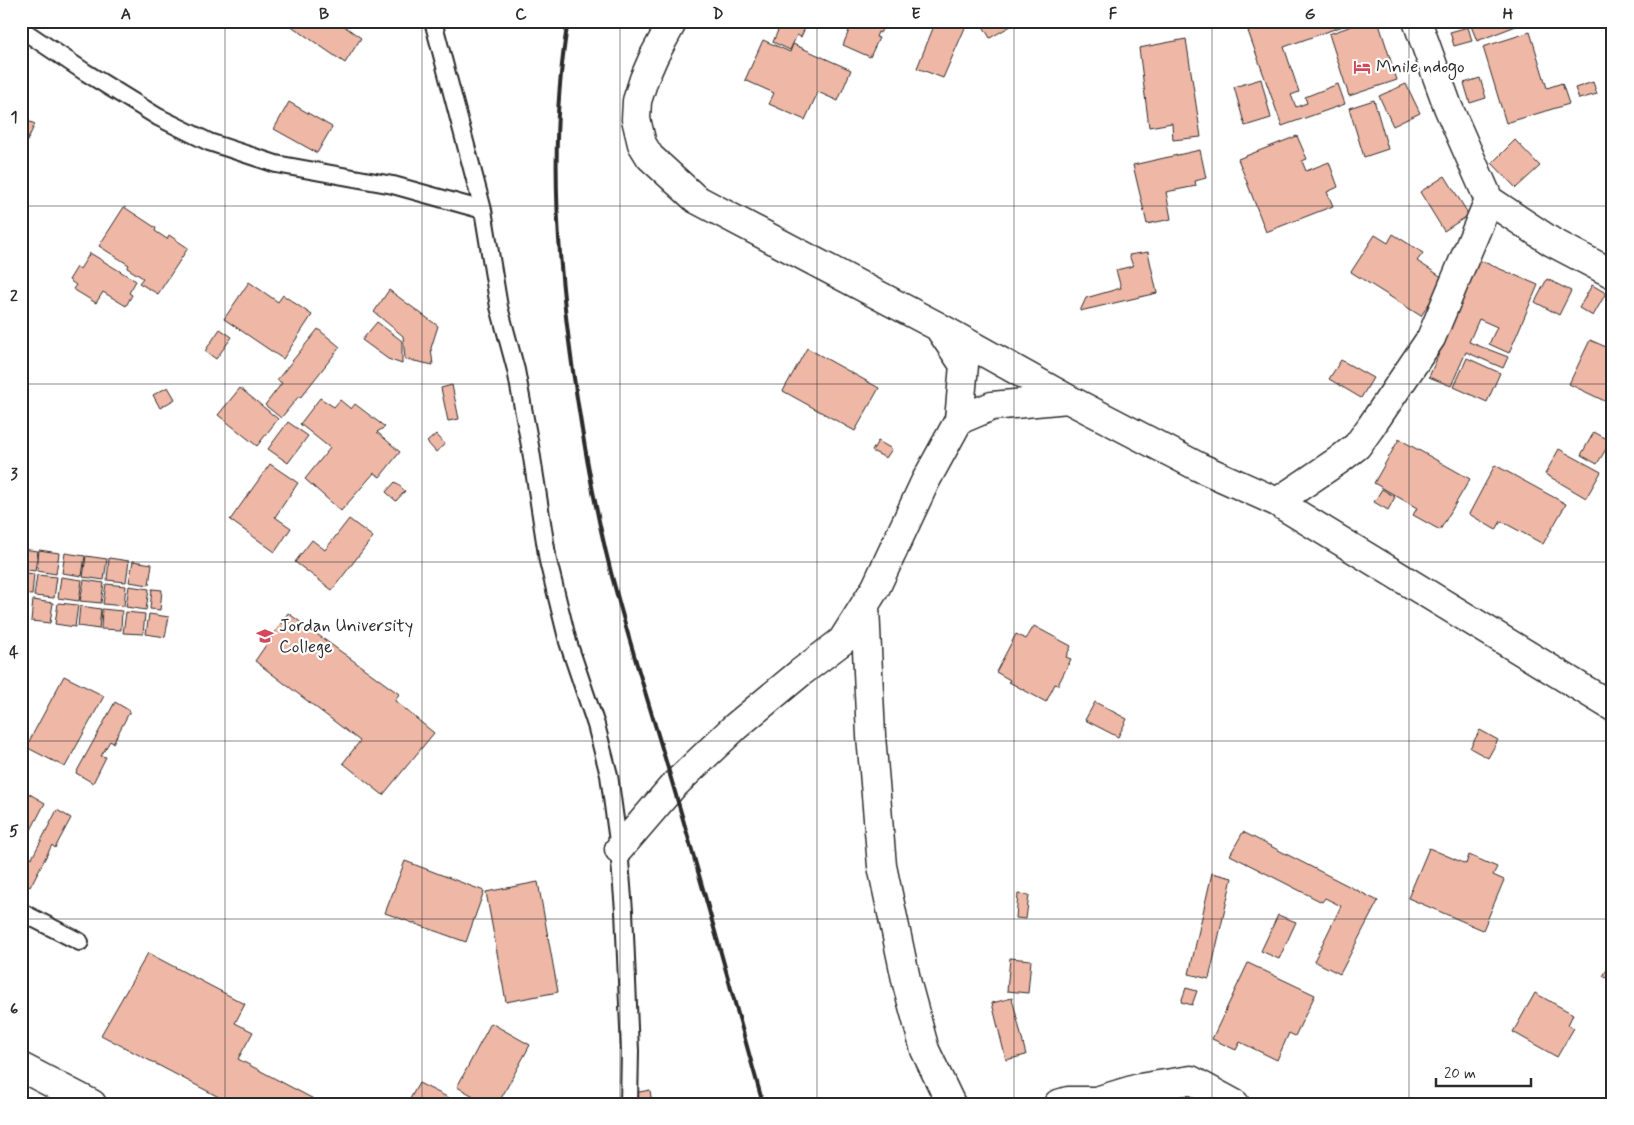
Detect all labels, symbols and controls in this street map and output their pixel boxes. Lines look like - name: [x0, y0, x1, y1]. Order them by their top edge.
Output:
- text: A: [121, 4, 131, 25]
- text: B: [319, 4, 329, 25]
- text: C: [515, 4, 527, 25]
- text: D: [712, 4, 724, 25]
- text: E: [911, 4, 921, 25]
- text: F: [1109, 4, 1118, 25]
- text: G: [1305, 4, 1316, 25]
- text: H: [1503, 4, 1514, 25]
- place label: Mnile ndogo: [1376, 55, 1465, 80]
- hotel icon: Mnile ndogo: [1352, 57, 1372, 77]
- text: 1: [10, 107, 18, 128]
- text: 2: [10, 286, 18, 307]
- text: 3: [10, 464, 18, 485]
- place label: Jordan University College: [279, 614, 413, 659]
- school or university icon: Jordan University College: [255, 626, 275, 646]
- text: 4: [9, 642, 19, 663]
- text: 5: [9, 821, 19, 842]
- text: 6: [10, 999, 18, 1020]
- scale bar: [1436, 1055, 1532, 1087]
- text: 20 m: [1444, 1064, 1476, 1084]

